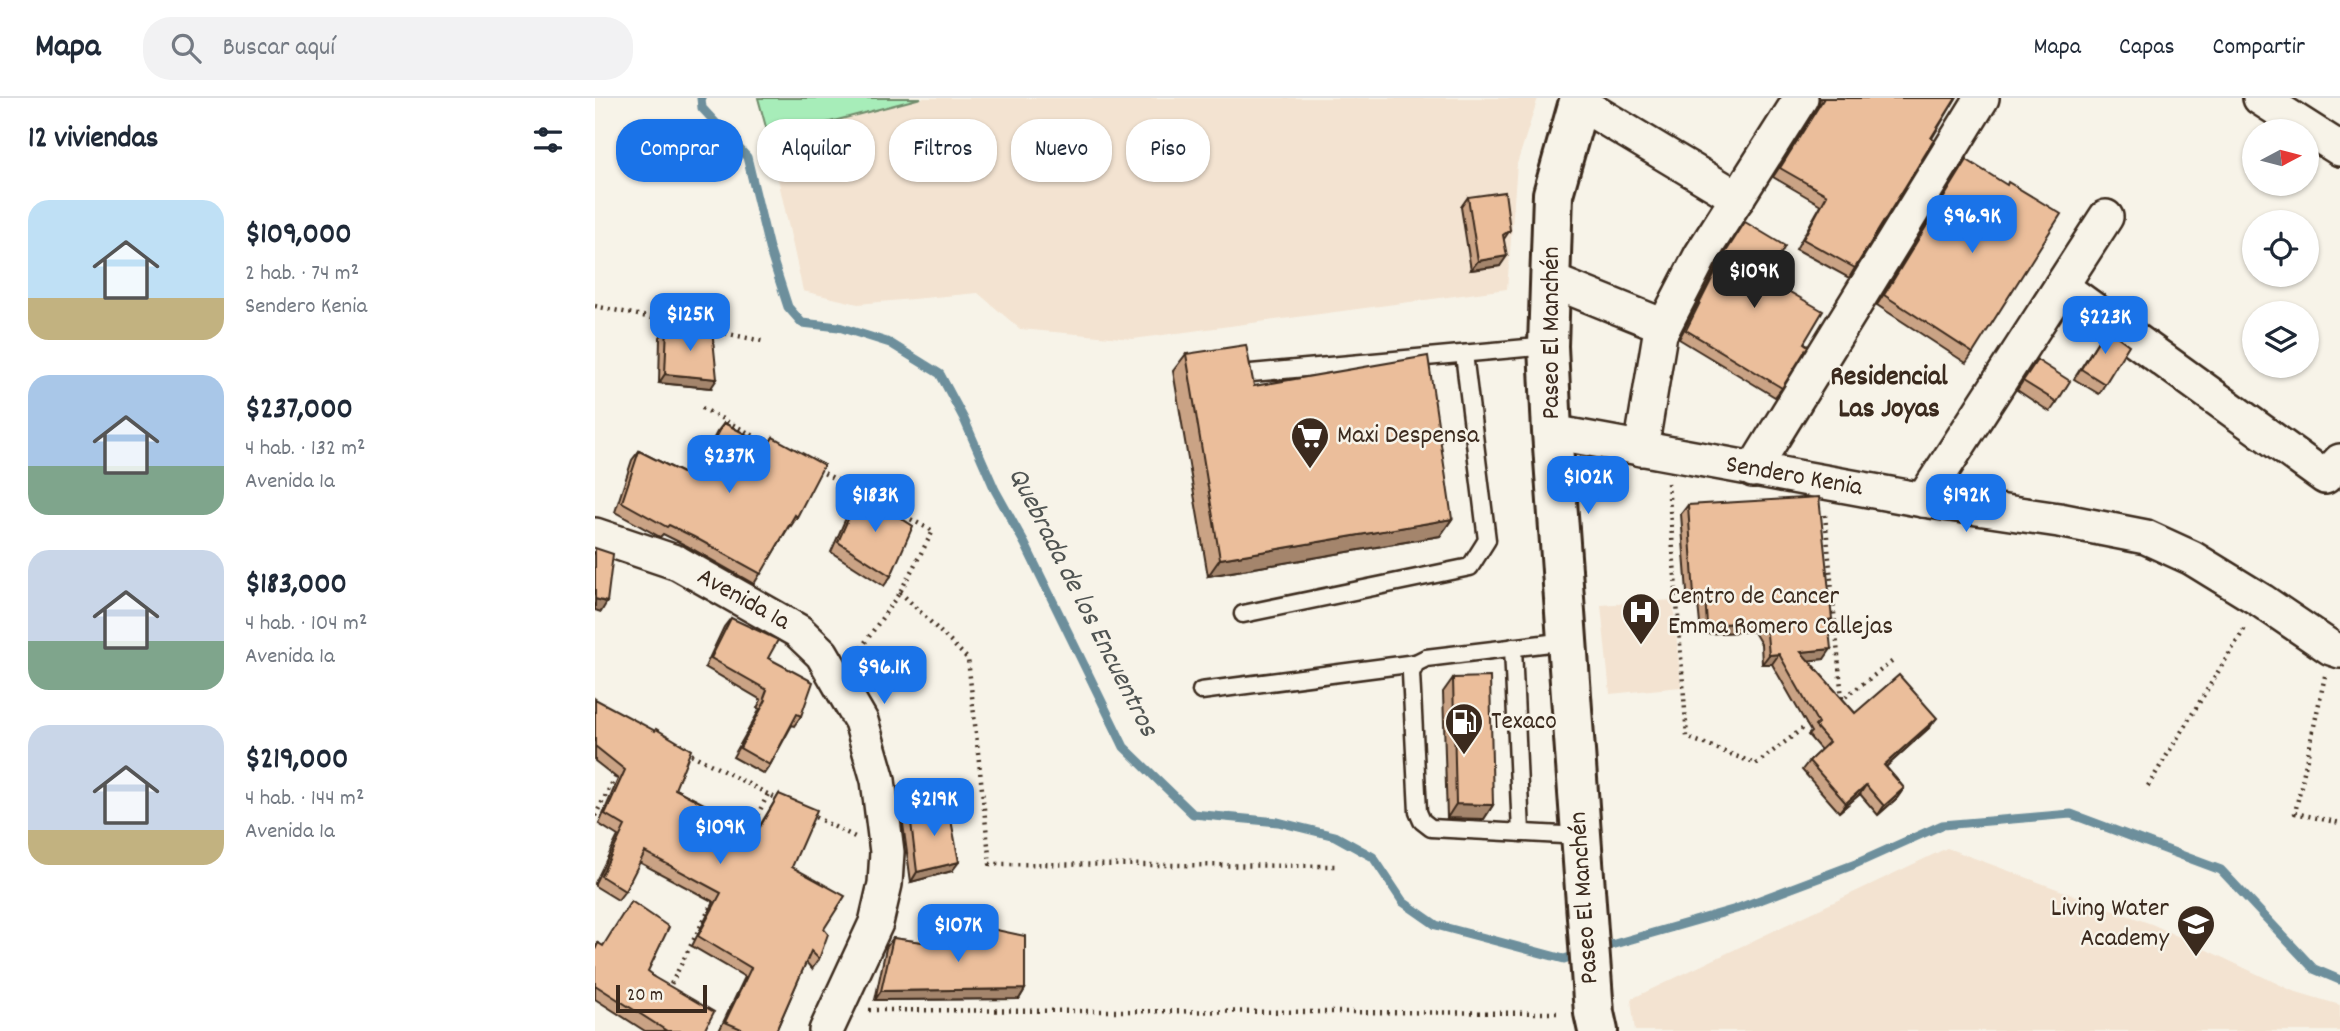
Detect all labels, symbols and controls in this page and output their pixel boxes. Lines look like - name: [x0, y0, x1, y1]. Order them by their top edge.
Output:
- search box: [143, 17, 633, 80]
- text: Mapa: [35, 25, 101, 72]
- icon: search: [167, 29, 205, 67]
- text: Buscar aquí: [223, 30, 335, 67]
- text: Mapa: [2033, 31, 2081, 65]
- text: Capas: [2119, 31, 2175, 65]
- text: Compartir: [2213, 31, 2305, 65]
- text: 12 viviendas: [28, 119, 158, 162]
- chip: Comprar: [616, 119, 743, 182]
- chip: Alquilar: [757, 119, 875, 182]
- chip: Filtros: [889, 119, 997, 182]
- chip: Nuevo: [1011, 119, 1112, 182]
- chip: Piso: [1126, 119, 1210, 182]
- north arrow: [2242, 119, 2319, 196]
- map controls: [2242, 119, 2319, 378]
- icon: filters: [529, 121, 567, 159]
- pin: $96.9K: [1915, 195, 2029, 255]
- text: $96.9K: [1943, 201, 2001, 234]
- button: locate: [2242, 210, 2319, 287]
- text: $109,000: [245, 215, 352, 258]
- icon: home: [84, 228, 168, 312]
- street label: Paseo El Manchén: [1534, 247, 1571, 419]
- pin: $109K: [1705, 250, 1803, 310]
- text: $109K: [1729, 256, 1779, 289]
- text: 2 hab. · 74 m²: [245, 258, 359, 291]
- text: Sendero Kenia: [245, 291, 367, 324]
- pin: $125K: [641, 294, 739, 353]
- pin: $223K: [2056, 296, 2154, 356]
- text: $125K: [666, 299, 714, 332]
- button: layers: [2242, 301, 2319, 378]
- text: $223K: [2079, 302, 2131, 335]
- district label: Residencial Las Joyas: [1830, 359, 1948, 431]
- text: $237,000: [245, 390, 353, 433]
- icon: home: [84, 403, 168, 487]
- supermarket icon: Maxi Despensa: [1289, 415, 1331, 470]
- place label: Maxi Despensa: [1337, 418, 1480, 455]
- text: 4 hab. · 132 m²: [245, 433, 365, 466]
- pin: $237K: [680, 436, 778, 495]
- text: $237K: [703, 441, 755, 474]
- street label: Sendero Kenia: [1723, 447, 1866, 507]
- pin: $102K: [1539, 456, 1637, 516]
- water label: Quebrada de los Encuentros: [996, 461, 1167, 746]
- text: $102K: [1563, 462, 1613, 495]
- text: Avenida 1a: [245, 466, 335, 499]
- pin: $183K: [826, 474, 924, 534]
- pin: $192K: [1917, 474, 2015, 534]
- text: $183K: [852, 480, 898, 513]
- text: $192K: [1942, 480, 1990, 513]
- street label: Avenida 1a: [690, 559, 797, 641]
- text: $183,000: [245, 565, 347, 608]
- icon: home: [84, 578, 168, 662]
- place label: Centro de Cancer Emma Romero Callejas: [1668, 579, 1893, 646]
- hospital icon: Centro de Cancer Emma Romero Callejas: [1620, 591, 1662, 646]
- text: 4 hab. · 104 m²: [245, 608, 367, 641]
- text: Avenida 1a: [245, 641, 335, 674]
- pin: $96.1K: [827, 646, 941, 706]
- text: $96.1K: [858, 652, 910, 685]
- fuel station icon: Texaco: [1443, 701, 1485, 756]
- place label: Texaco: [1491, 704, 1557, 741]
- text: $219,000: [245, 740, 348, 783]
- icon: home: [84, 753, 168, 837]
- pin: $219K: [885, 778, 983, 838]
- text: 4 hab. · 144 m²: [245, 783, 364, 816]
- text: $219K: [910, 784, 958, 817]
- pin: $109K: [671, 806, 769, 866]
- street label: Paseo El Manchén: [1561, 810, 1609, 986]
- text: $109K: [695, 812, 745, 845]
- text: Avenida 1a: [245, 816, 335, 849]
- place label: Living Water Academy: [2051, 891, 2169, 958]
- school or university icon: Living Water Academy: [2175, 903, 2217, 958]
- pin: $107K: [909, 904, 1007, 964]
- text: $107K: [934, 910, 982, 943]
- scale bar: [616, 982, 707, 1014]
- text: 20 m: [627, 983, 663, 1010]

